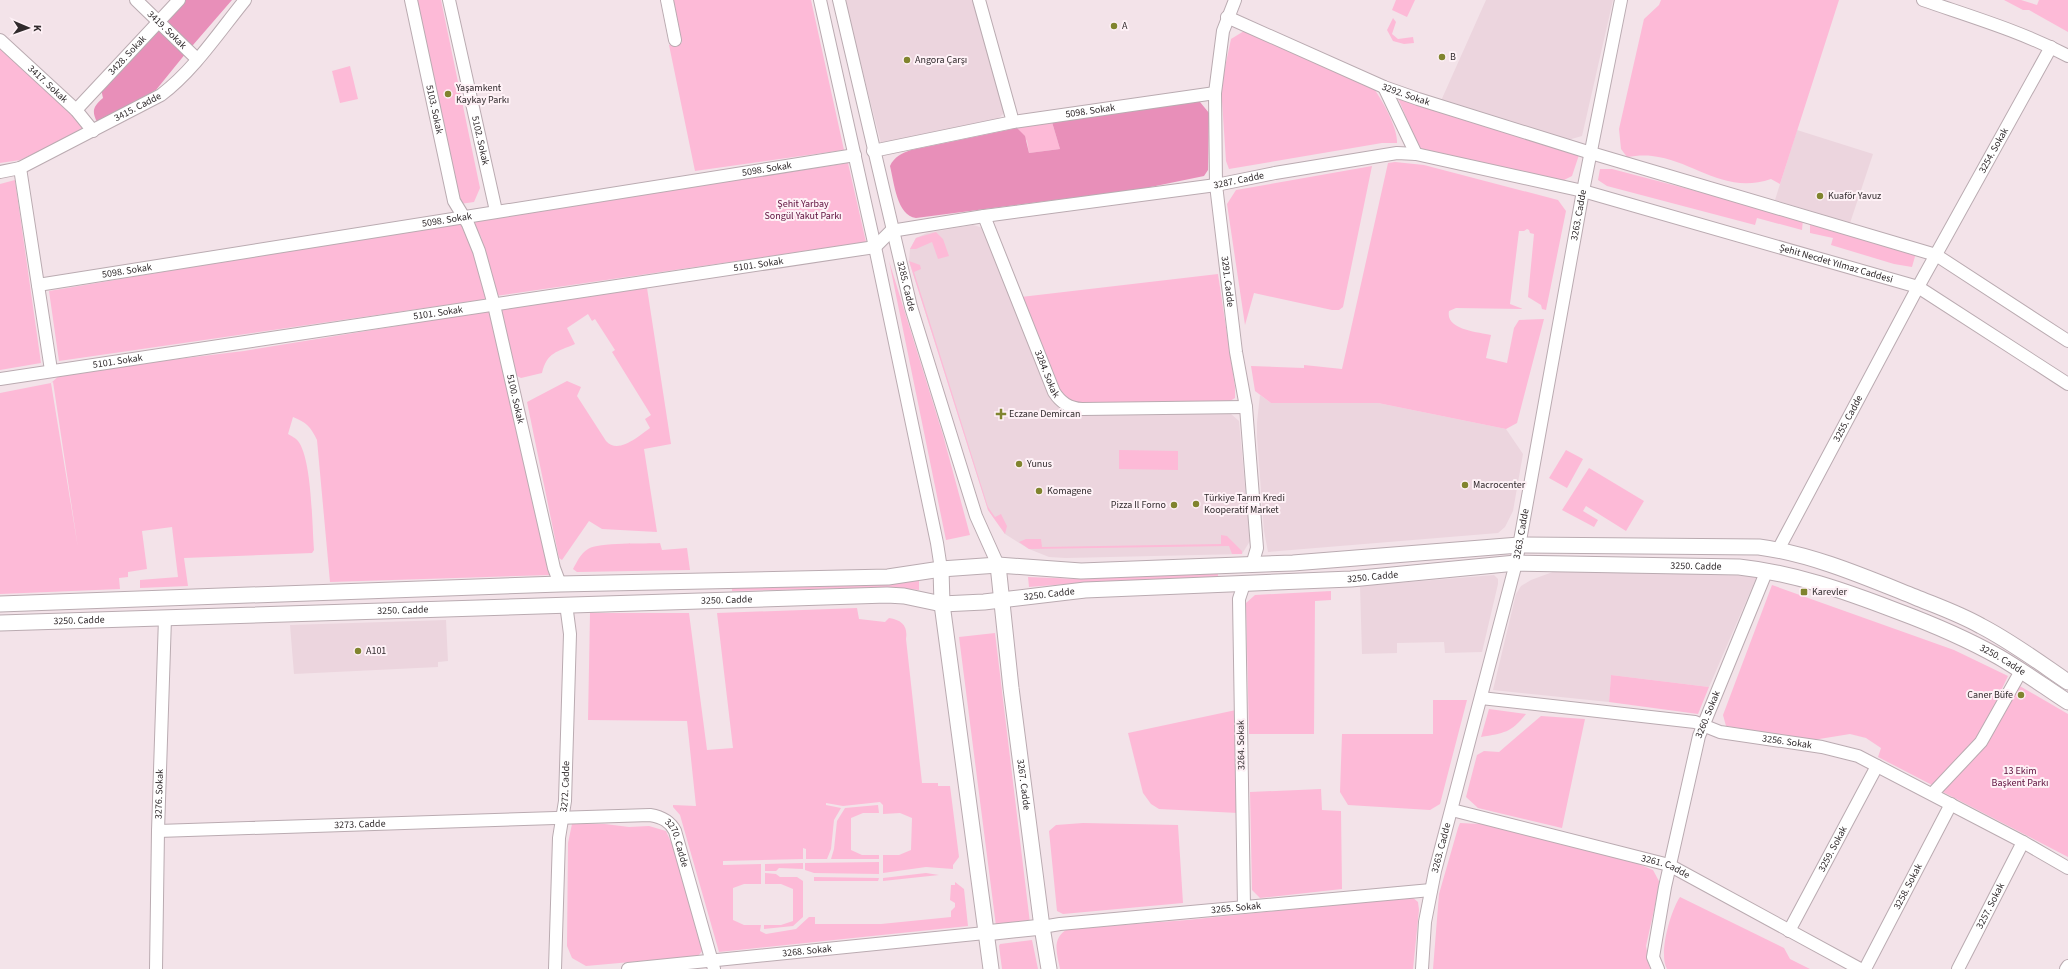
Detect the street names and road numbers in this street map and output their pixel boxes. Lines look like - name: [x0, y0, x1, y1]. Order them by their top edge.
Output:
- street label: 3419. Sokak: [144, 7, 190, 52]
- street label: 3428. Sokak: [105, 32, 150, 78]
- street label: 3417. Sokak: [25, 62, 71, 106]
- street label: 3292. Sokak: [1380, 80, 1432, 109]
- street label: 5103. Sokak: [422, 84, 447, 136]
- street label: 3415. Cadde: [112, 89, 164, 125]
- street label: 5098. Sokak: [1064, 100, 1116, 121]
- street label: 5102. Sokak: [468, 115, 493, 167]
- street label: 3254. Sokak: [1975, 125, 2012, 176]
- street label: 5098. Sokak: [741, 158, 793, 180]
- street label: 3287. Cadde: [1212, 168, 1265, 192]
- street label: 3263. Cadde: [1567, 189, 1590, 242]
- street label: 5098. Sokak: [421, 209, 473, 231]
- street label: Şehit Necdet Yılmaz Caddesi: [1778, 241, 1895, 286]
- street label: 5101. Sokak: [733, 254, 784, 275]
- street label: 3291. Cadde: [1218, 255, 1238, 308]
- street label: 5098. Sokak: [101, 260, 153, 282]
- street label: 3285. Cadde: [893, 260, 919, 313]
- street label: 5101. Sokak: [412, 302, 464, 324]
- street label: 3284. Sokak: [1031, 348, 1063, 401]
- street label: 5101. Sokak: [92, 351, 144, 372]
- street label: 5100. Sokak: [503, 373, 528, 425]
- street label: 3255. Cadde: [1830, 393, 1866, 444]
- street label: 3263. Cadde: [1510, 507, 1533, 560]
- street label: 3250. Cadde: [1670, 559, 1722, 574]
- street label: 3250. Cadde: [1347, 567, 1399, 586]
- street label: 3250. Cadde: [1023, 584, 1076, 604]
- street label: 3250. Cadde: [701, 592, 753, 608]
- street label: 3250. Cadde: [377, 602, 429, 618]
- street label: 3250. Cadde: [53, 613, 105, 628]
- street label: 3250. Cadde: [1977, 641, 2028, 679]
- street label: 3260. Sokak: [1692, 689, 1724, 740]
- street label: 3264. Sokak: [1234, 720, 1248, 770]
- street label: 3256. Sokak: [1761, 731, 1813, 752]
- street label: 3267. Cadde: [1013, 758, 1034, 811]
- street label: 3272. Cadde: [556, 761, 573, 813]
- street label: 3276. Sokak: [151, 769, 167, 819]
- street label: 3270. Cadde: [662, 815, 692, 869]
- street label: 3273. Cadde: [334, 817, 386, 832]
- street label: 3263. Cadde: [1428, 821, 1454, 874]
- street label: 3259. Sokak: [1815, 824, 1851, 874]
- street label: 3261. Cadde: [1640, 851, 1692, 882]
- street label: 3258. Sokak: [1890, 861, 1926, 912]
- street label: 3257. Sokak: [1973, 880, 2008, 931]
- street label: 3265. Sokak: [1210, 899, 1262, 917]
- street label: 3268. Sokak: [781, 941, 833, 960]

